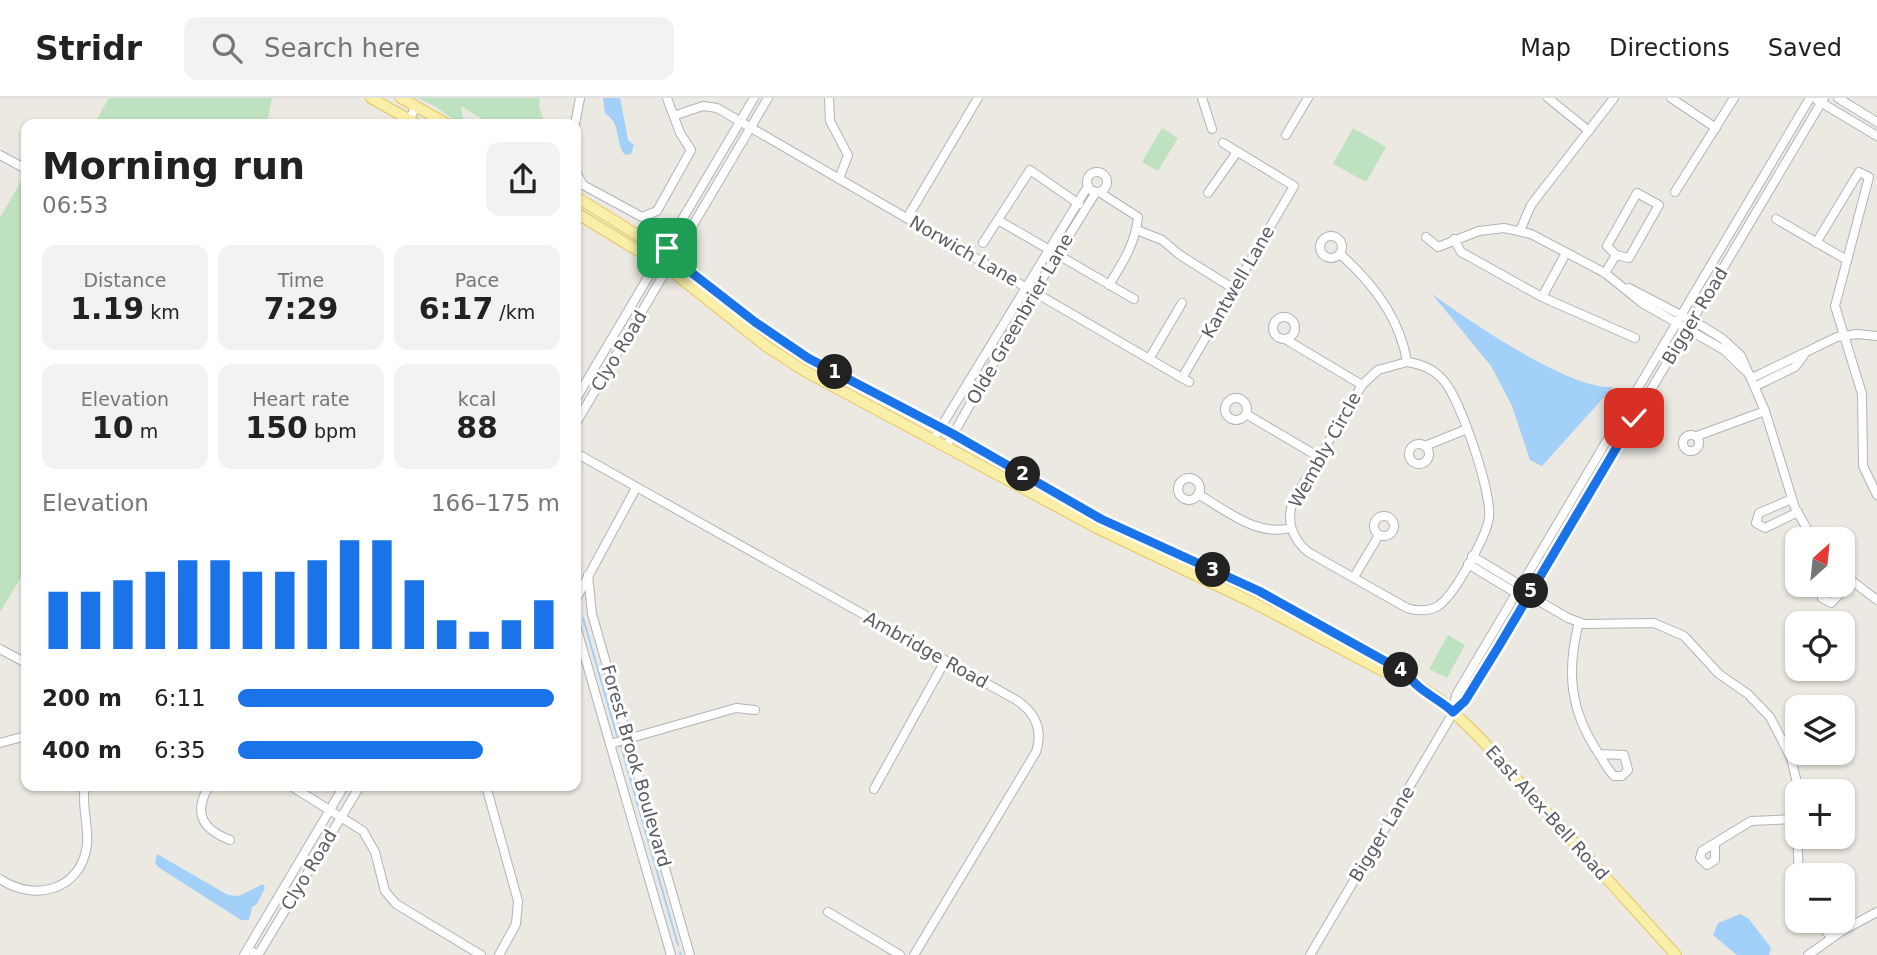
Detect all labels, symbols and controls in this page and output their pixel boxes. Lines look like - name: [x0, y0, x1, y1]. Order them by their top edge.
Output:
- search box: [184, 17, 674, 80]
- text: Stridr: [35, 29, 142, 68]
- icon: search: [208, 29, 246, 67]
- text: Search here: [264, 33, 420, 63]
- text: Map: [1520, 34, 1571, 62]
- text: Directions: [1609, 34, 1730, 62]
- text: Saved: [1768, 34, 1842, 62]
- button: share: [486, 142, 560, 216]
- text: Morning run: [42, 144, 305, 188]
- text: 06:53: [42, 192, 108, 218]
- street label: Norwich Lane: [906, 211, 1022, 290]
- pin: [637, 218, 697, 278]
- street label: Kantwell Lane: [1197, 222, 1278, 342]
- icon: arrive: [648, 229, 686, 267]
- street label: Olde Greenbrier Lane: [962, 230, 1077, 408]
- street label: Bigger Road: [1657, 263, 1732, 368]
- text: Distance: [83, 269, 167, 291]
- text: Time: [278, 269, 324, 291]
- text: Pace: [455, 269, 499, 291]
- text: 1.19: [70, 291, 144, 326]
- text: 7:29: [264, 291, 338, 326]
- text: 6:17: [419, 291, 493, 326]
- text: km: [144, 301, 180, 323]
- text: /km: [493, 301, 535, 323]
- street label: Clyo Road: [586, 307, 651, 395]
- pin: 1: [818, 354, 852, 390]
- text: 1: [828, 360, 841, 382]
- text: Elevation: [81, 388, 169, 410]
- text: Heart rate: [252, 388, 350, 410]
- text: kcal: [458, 388, 496, 410]
- street label: Wembly Circle: [1284, 388, 1365, 511]
- pin: [1604, 388, 1664, 448]
- icon: check: [1615, 399, 1653, 437]
- text: 10: [92, 410, 134, 445]
- text: 150: [245, 410, 308, 445]
- text: 88: [456, 410, 498, 445]
- text: m: [134, 420, 158, 442]
- text: bpm: [308, 420, 357, 442]
- pin: 2: [1006, 456, 1040, 492]
- text: 2: [1016, 462, 1029, 484]
- text: Elevation: [42, 490, 149, 516]
- text: 166–175 m: [431, 490, 560, 516]
- north arrow: [1785, 527, 1855, 597]
- map controls: [1785, 527, 1855, 933]
- pin: 3: [1196, 552, 1230, 588]
- text: 3: [1206, 558, 1219, 580]
- pin: 5: [1514, 574, 1548, 608]
- text: 5: [1524, 579, 1537, 601]
- street label: Ambridge Road: [861, 607, 992, 692]
- button: locate: [1785, 611, 1855, 681]
- pin: 4: [1384, 652, 1418, 688]
- text: 4: [1394, 658, 1407, 680]
- street label: Forest Brook Boulevard: [598, 662, 675, 869]
- text: 200 m: [42, 685, 122, 711]
- text: 6:11: [154, 685, 206, 711]
- button: layers: [1785, 695, 1855, 765]
- text: 400 m: [42, 737, 122, 763]
- text: 6:35: [154, 737, 206, 763]
- street label: East Alex-Bell Road: [1482, 741, 1613, 884]
- button: +: [1785, 779, 1855, 849]
- street label: Bigger Lane: [1345, 782, 1418, 885]
- street label: Clyo Road: [276, 826, 341, 914]
- button: −: [1785, 863, 1855, 933]

